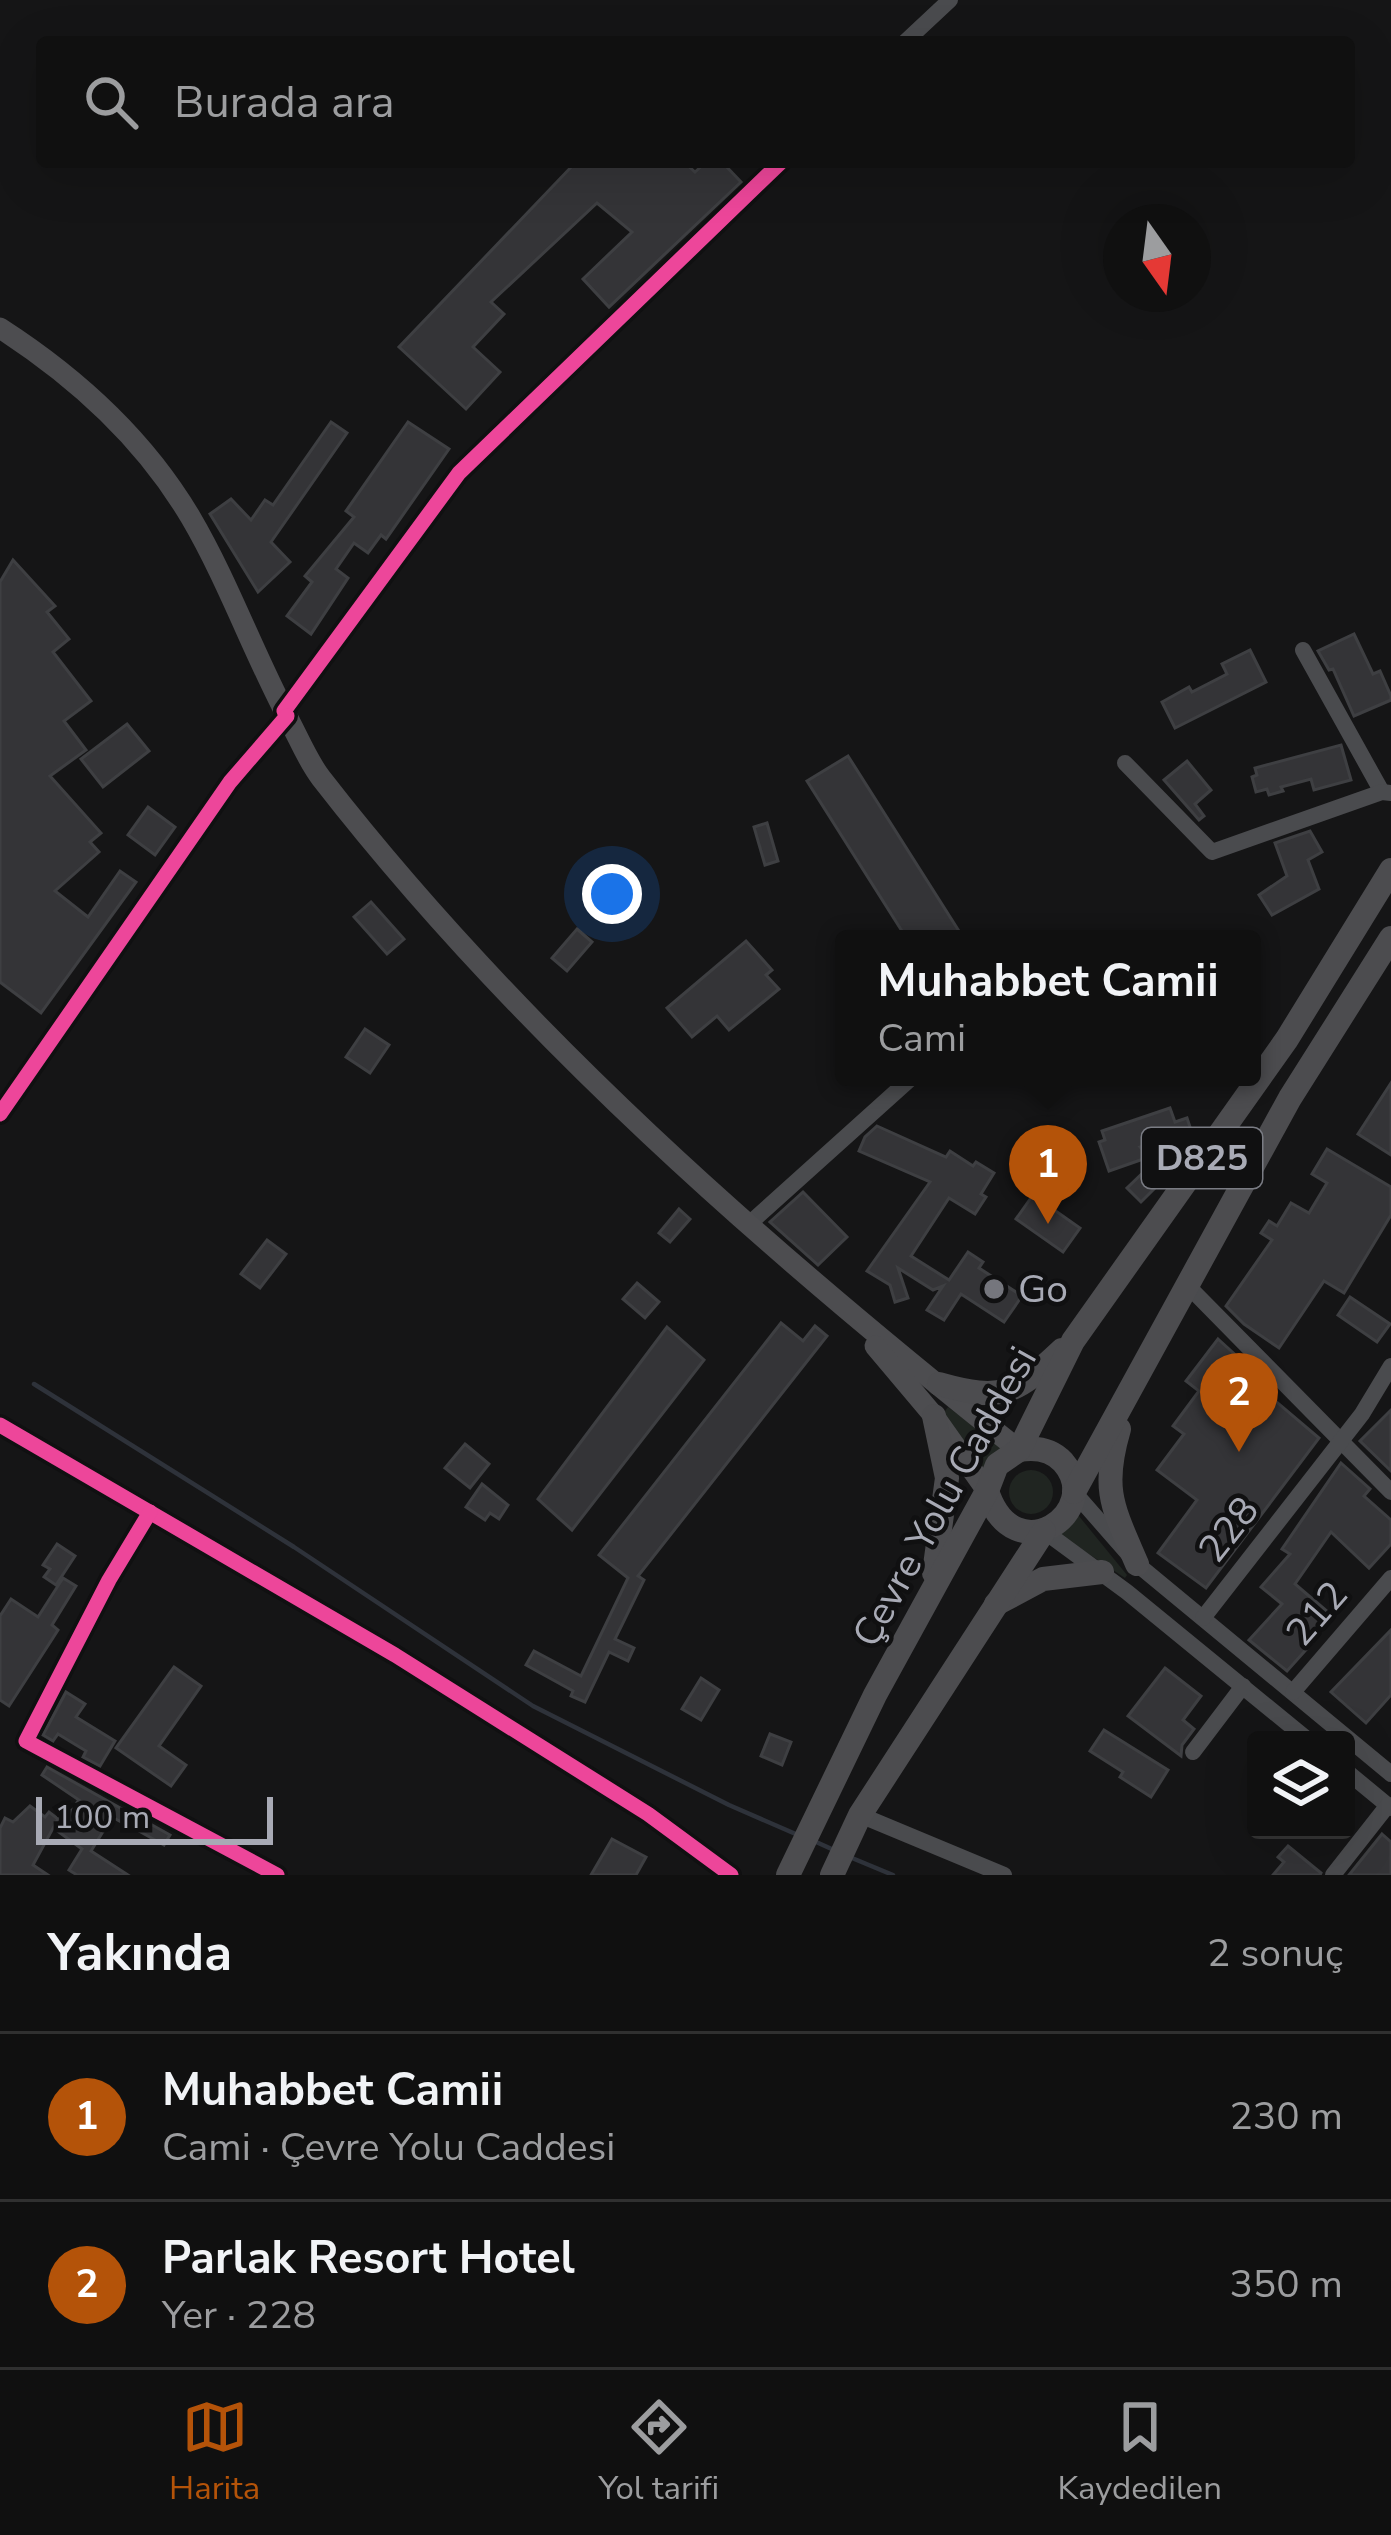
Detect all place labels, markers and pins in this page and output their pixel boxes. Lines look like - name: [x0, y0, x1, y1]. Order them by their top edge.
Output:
- pin: 1: [1009, 1125, 1087, 1224]
- place label: Go: [1018, 1263, 1068, 1316]
- marker: Go: [981, 1276, 1007, 1302]
- pin: 2: [1200, 1353, 1278, 1452]

